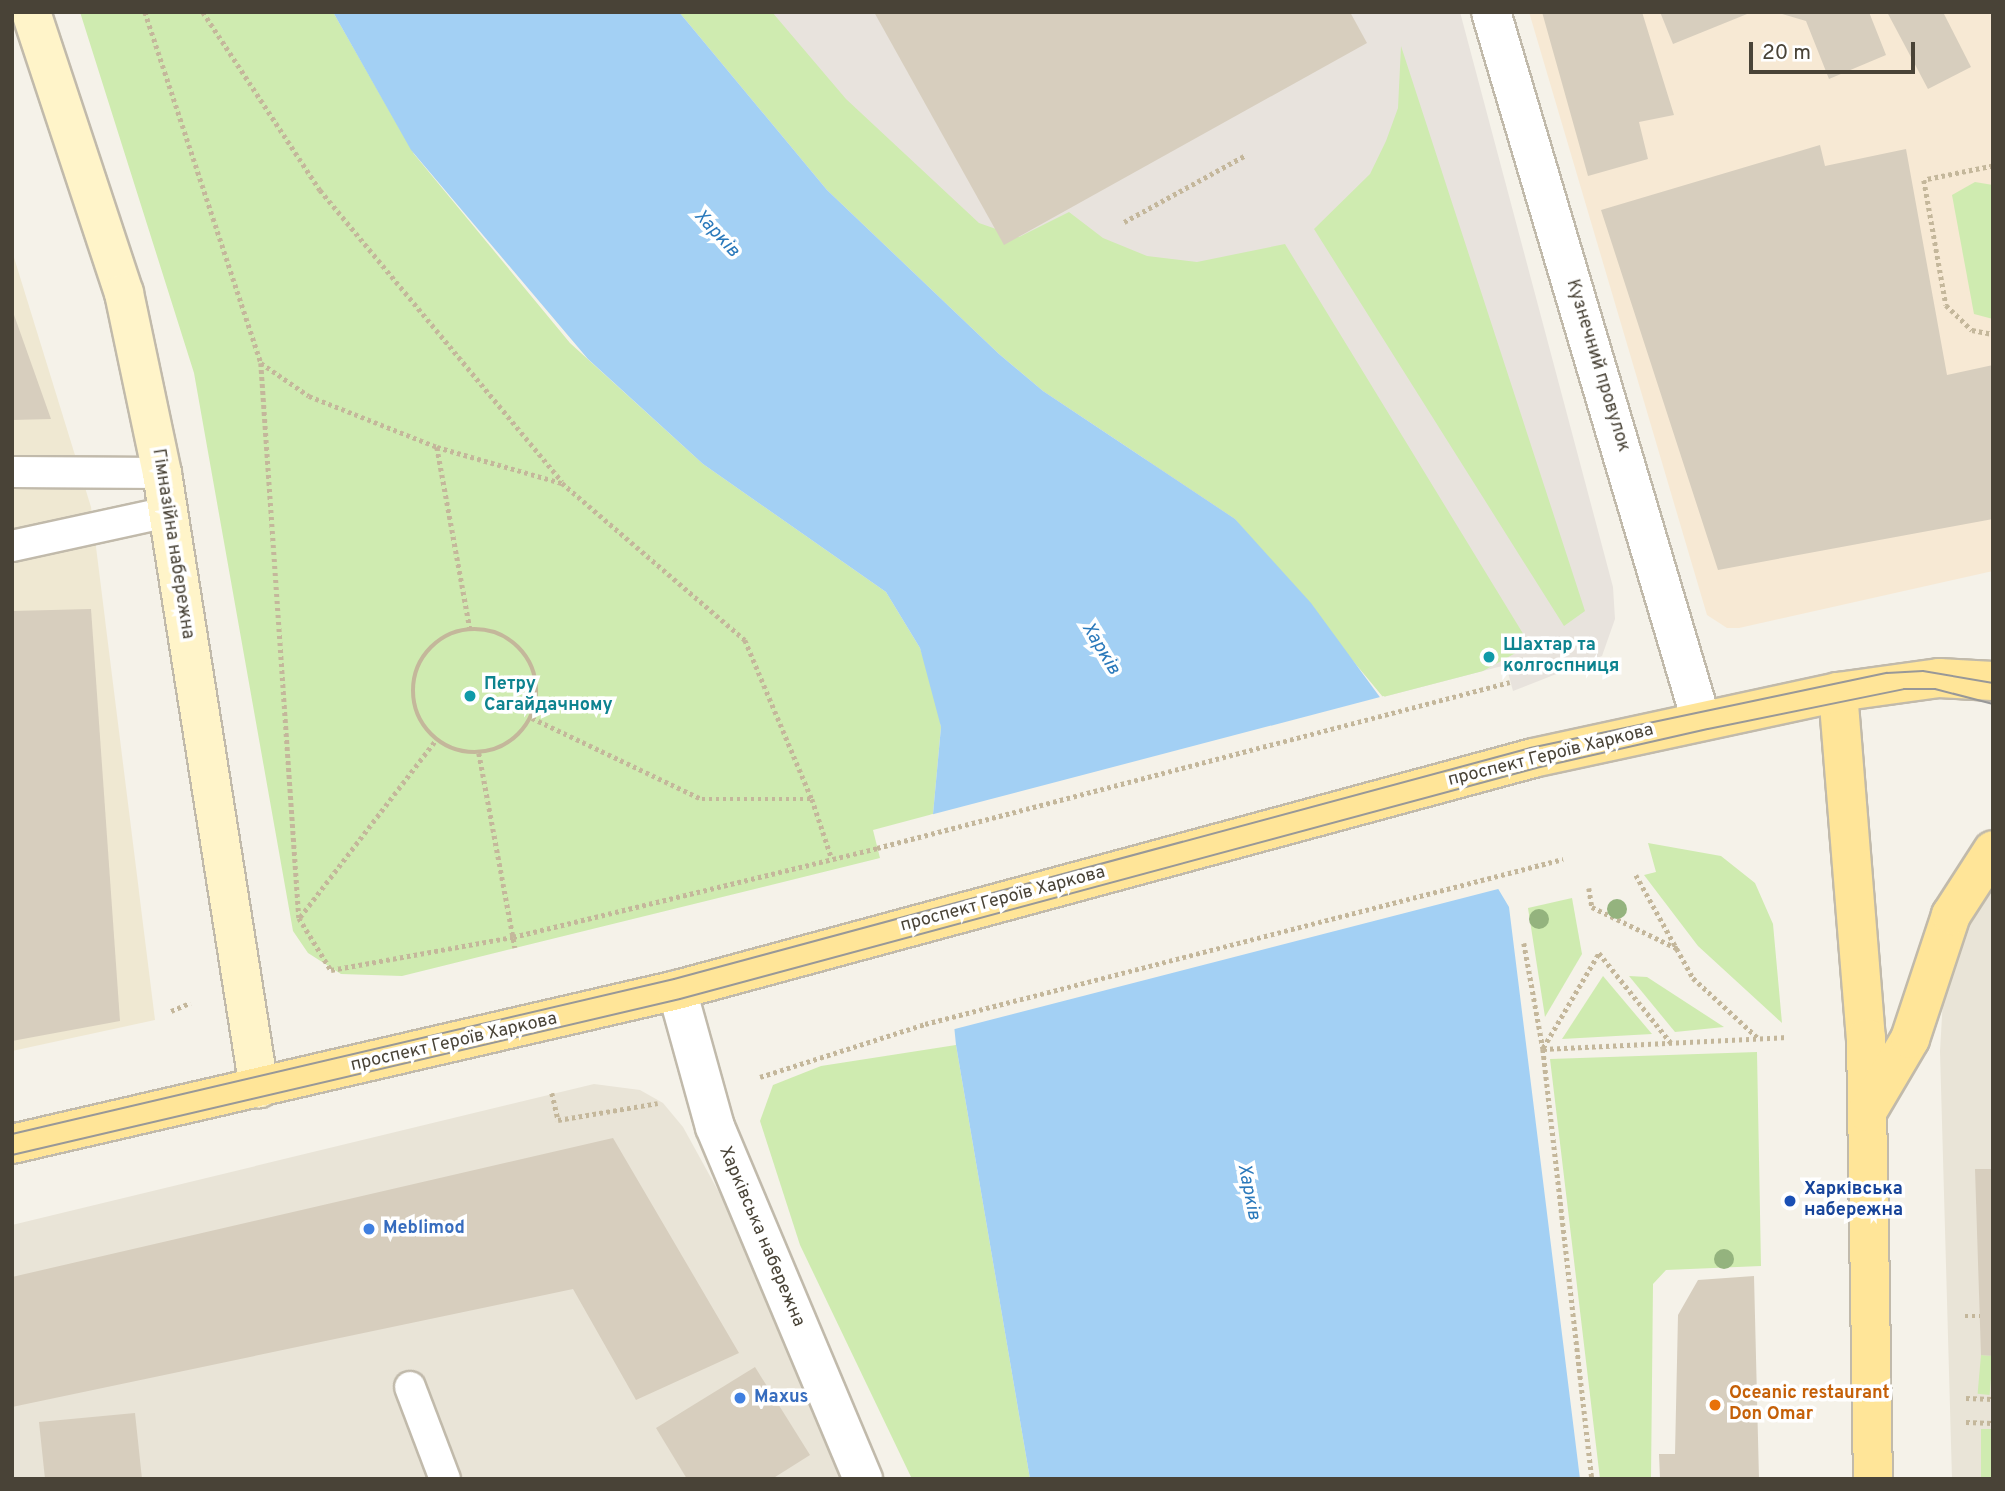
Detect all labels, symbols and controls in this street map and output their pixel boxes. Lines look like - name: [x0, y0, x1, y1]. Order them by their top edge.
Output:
- scale bar: [1753, 28, 1919, 72]
- text: 20 m: [1762, 40, 1811, 67]
- water label: Харків: [688, 206, 744, 262]
- street label: Кузнечний провулок: [1560, 277, 1634, 455]
- street label: Гімназійна набережна: [146, 447, 198, 641]
- water label: Харків: [1076, 619, 1124, 679]
- place label: Шахтар та колгоспниця: [1503, 636, 1619, 678]
- marker: Шахтар та колгоспниця: [1481, 649, 1497, 665]
- place label: Петру Сагайдачному: [484, 675, 613, 718]
- marker: Петру Сагайдачному: [462, 688, 478, 704]
- street label: проспект Героїв Харкова: [1446, 720, 1656, 792]
- street label: проспект Героїв Харкова: [898, 862, 1108, 938]
- street label: проспект Героїв Харкова: [349, 1009, 559, 1077]
- street label: Харківська набережна: [713, 1144, 809, 1330]
- water label: Харків: [1231, 1162, 1265, 1222]
- place label: Харківська набережна: [1804, 1180, 1903, 1222]
- marker: Харківська набережна: [1782, 1193, 1798, 1209]
- place label: Meblimod: [383, 1218, 465, 1240]
- marker: Meblimod: [361, 1221, 377, 1237]
- place label: Oceanic restaurant Don Omar: [1729, 1384, 1890, 1426]
- place label: Maxus: [754, 1387, 808, 1409]
- marker: Maxus: [732, 1390, 748, 1406]
- marker: Oceanic restaurant Don Omar: [1707, 1397, 1723, 1413]

